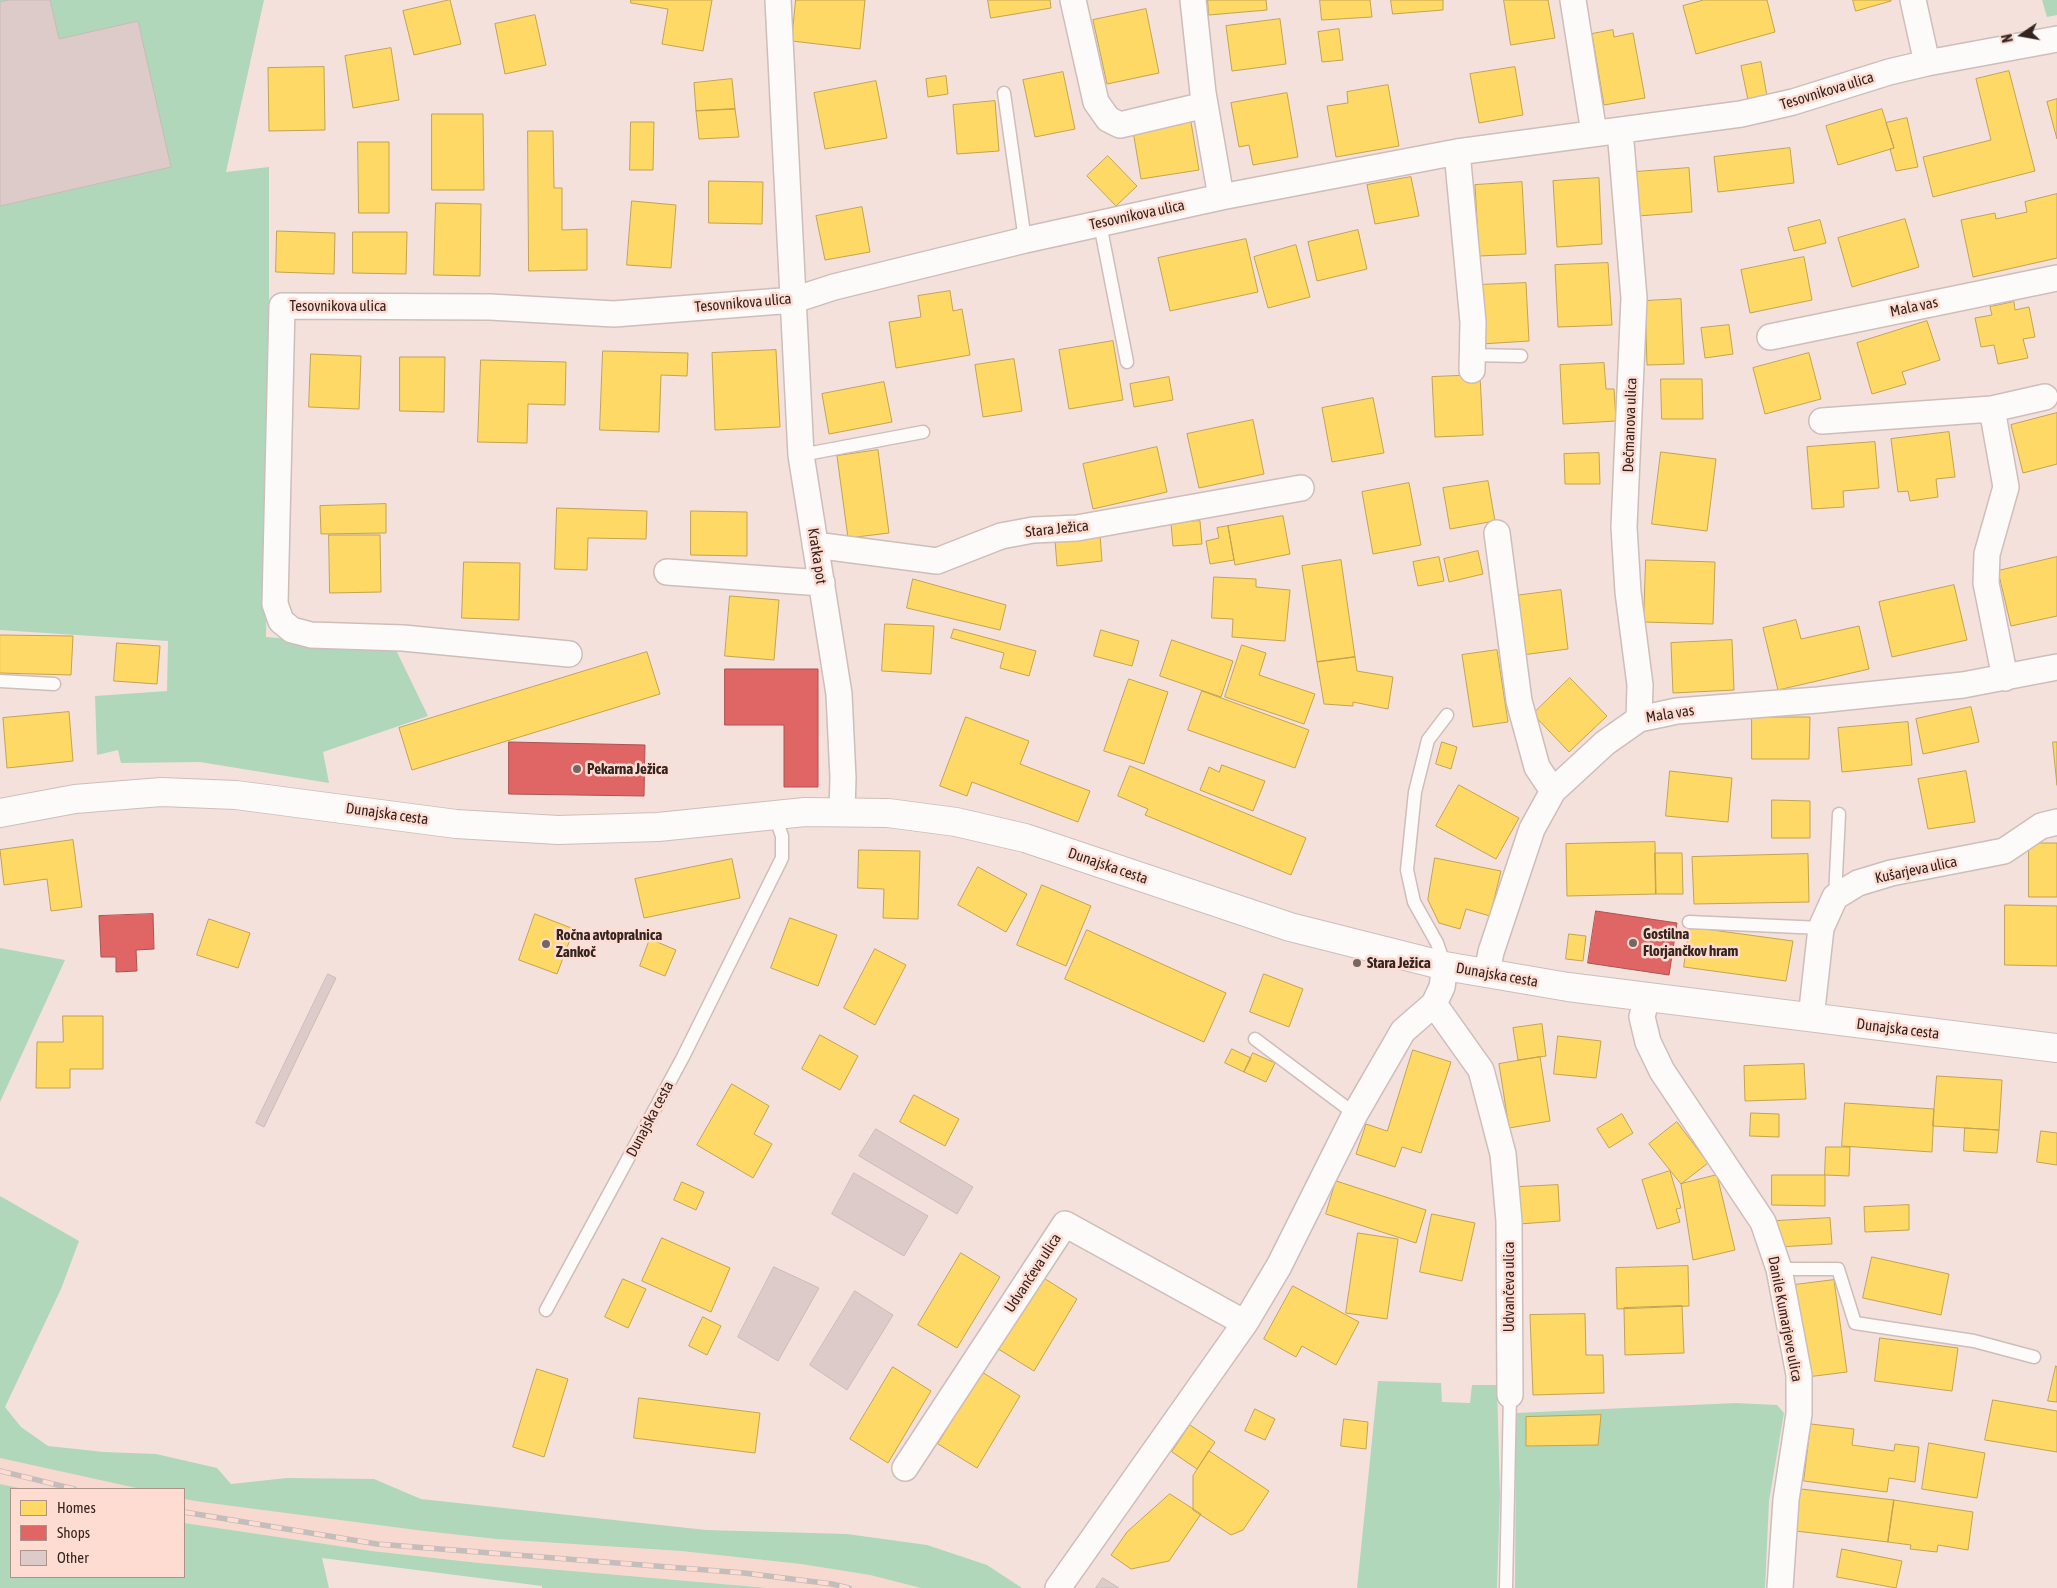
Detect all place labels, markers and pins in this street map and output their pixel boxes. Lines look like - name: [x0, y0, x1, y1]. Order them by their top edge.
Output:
- place label: Pekarna Ježica: [587, 760, 668, 778]
- marker: Pekarna Ježica: [571, 763, 583, 775]
- place label: Gostilna Florjančkov hram: [1643, 925, 1738, 960]
- place label: Ročna avtopralnica Zankoč: [556, 926, 662, 961]
- marker: Gostilna Florjančkov hram: [1627, 937, 1639, 949]
- marker: Ročna avtopralnica Zankoč: [540, 938, 552, 950]
- place label: Stara Ježica: [1367, 954, 1431, 972]
- marker: Stara Ježica: [1351, 957, 1363, 969]

